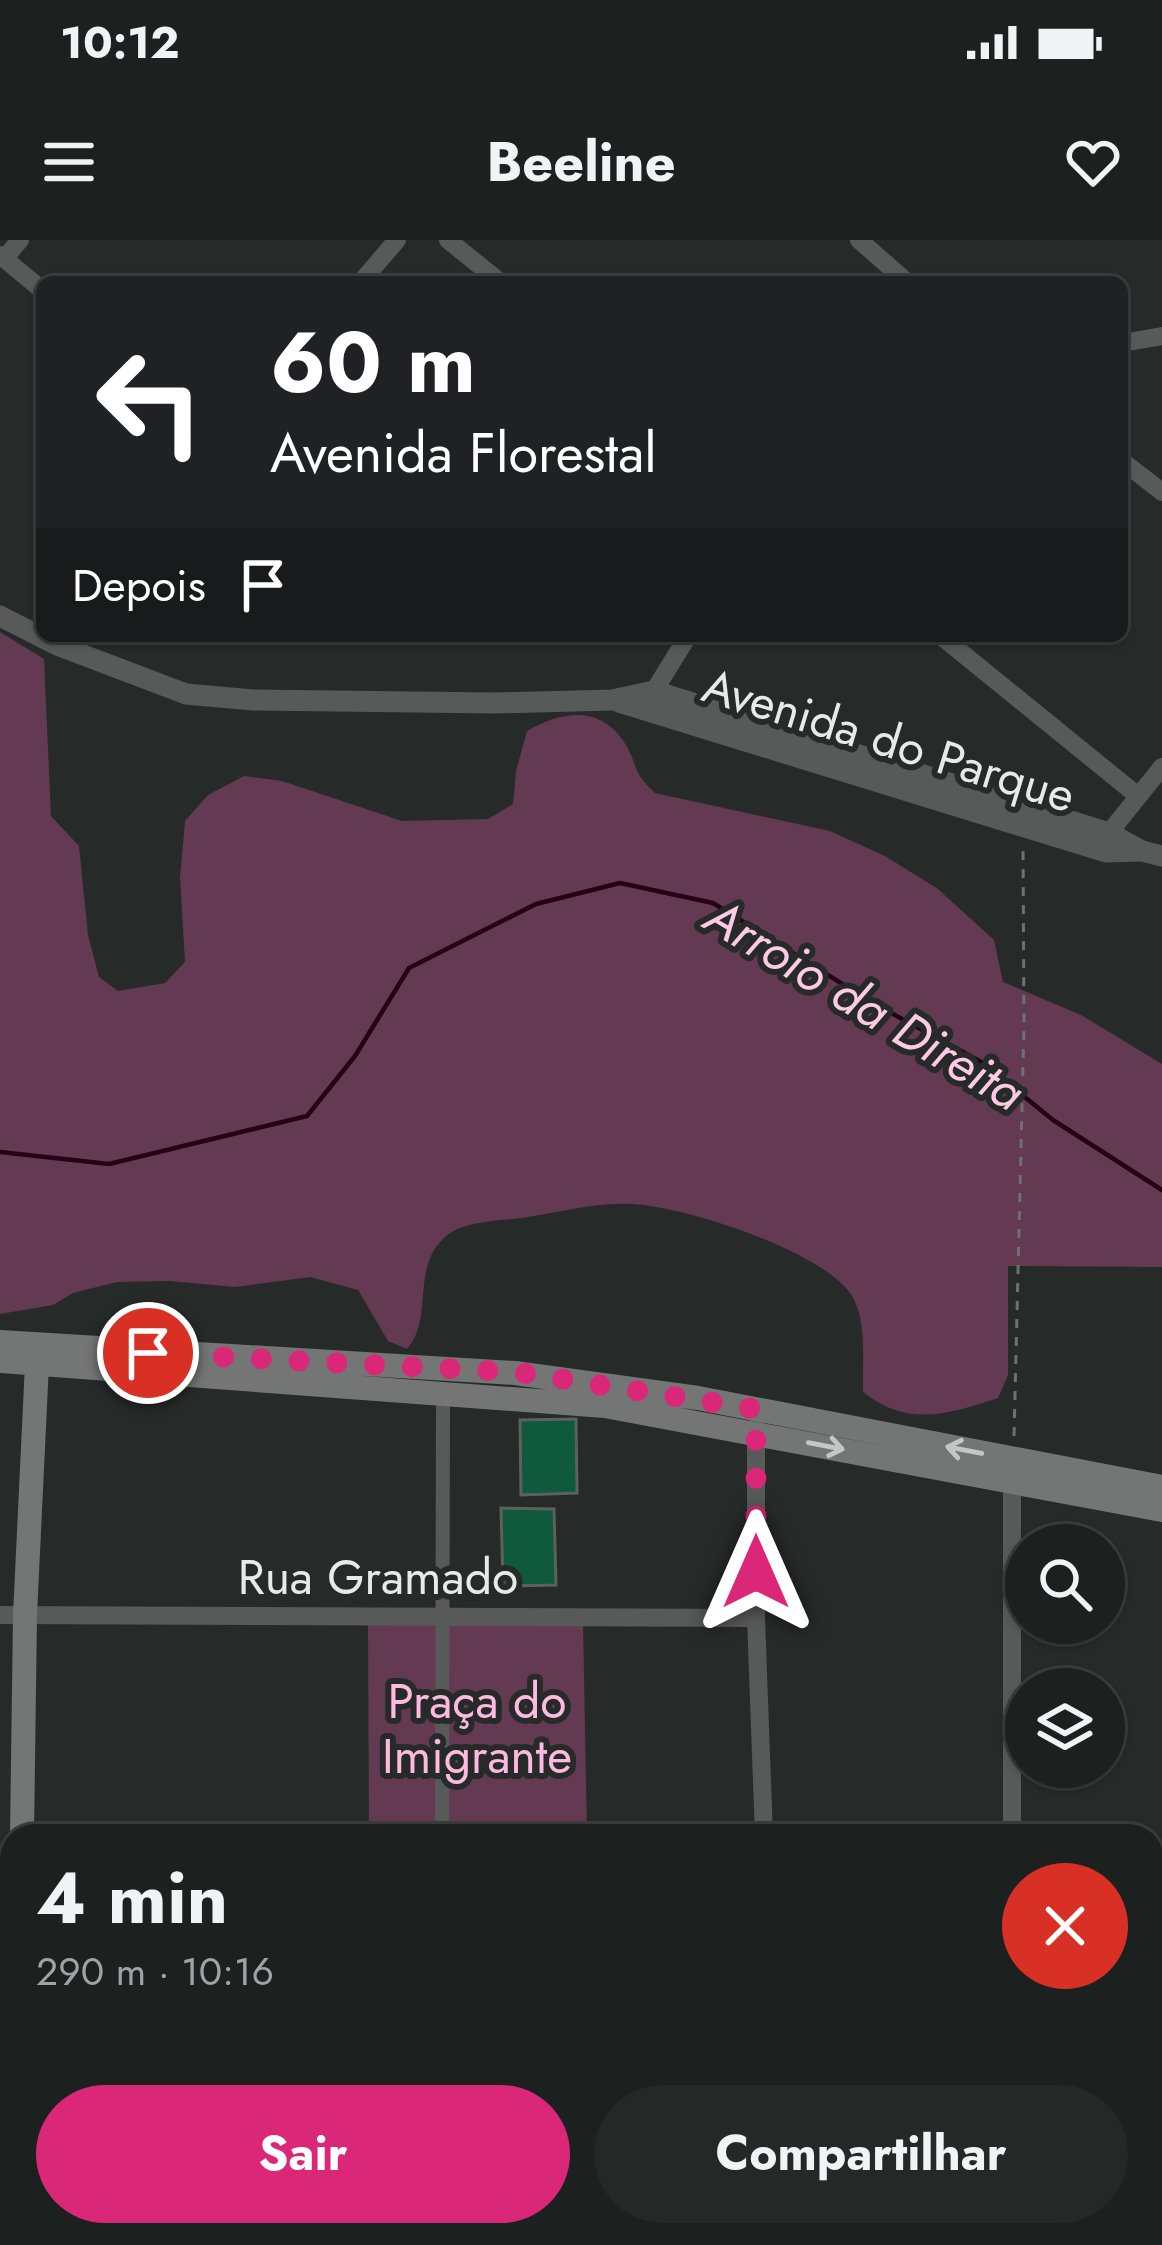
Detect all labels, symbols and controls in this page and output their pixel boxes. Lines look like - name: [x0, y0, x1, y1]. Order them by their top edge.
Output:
- text: 10:12: [60, 10, 180, 75]
- text: Beeline: [486, 123, 676, 201]
- icon: menu: [36, 129, 102, 195]
- icon: heart: [1060, 129, 1126, 195]
- text: 60 m: [270, 302, 476, 424]
- icon: left: [72, 324, 228, 480]
- text: Avenida Florestal: [270, 414, 657, 492]
- icon: arrive: [230, 552, 296, 618]
- text: Depois: [72, 553, 206, 618]
- street label: Avenida do Parque: [694, 651, 1083, 830]
- water label: Arroio da Direita: [689, 878, 1039, 1129]
- pin: [97, 1302, 199, 1404]
- icon: arrive: [115, 1320, 181, 1386]
- one-way arrow: [805, 1436, 844, 1458]
- one-way arrow: [946, 1438, 985, 1460]
- position arrow: [693, 1509, 819, 1635]
- map controls: [1005, 1524, 1125, 1788]
- button: search: [1005, 1524, 1125, 1644]
- street label: Rua Gramado: [238, 1543, 518, 1612]
- park label: Praça do Imigrante: [382, 1667, 572, 1791]
- button: layers: [1005, 1668, 1125, 1788]
- text: 4 min: [36, 1846, 228, 1950]
- button: close: [1002, 1863, 1128, 1989]
- text: 290 m · 10:16: [36, 1943, 274, 2000]
- button: Sair: [36, 2085, 570, 2223]
- button: Compartilhar: [594, 2085, 1128, 2223]

